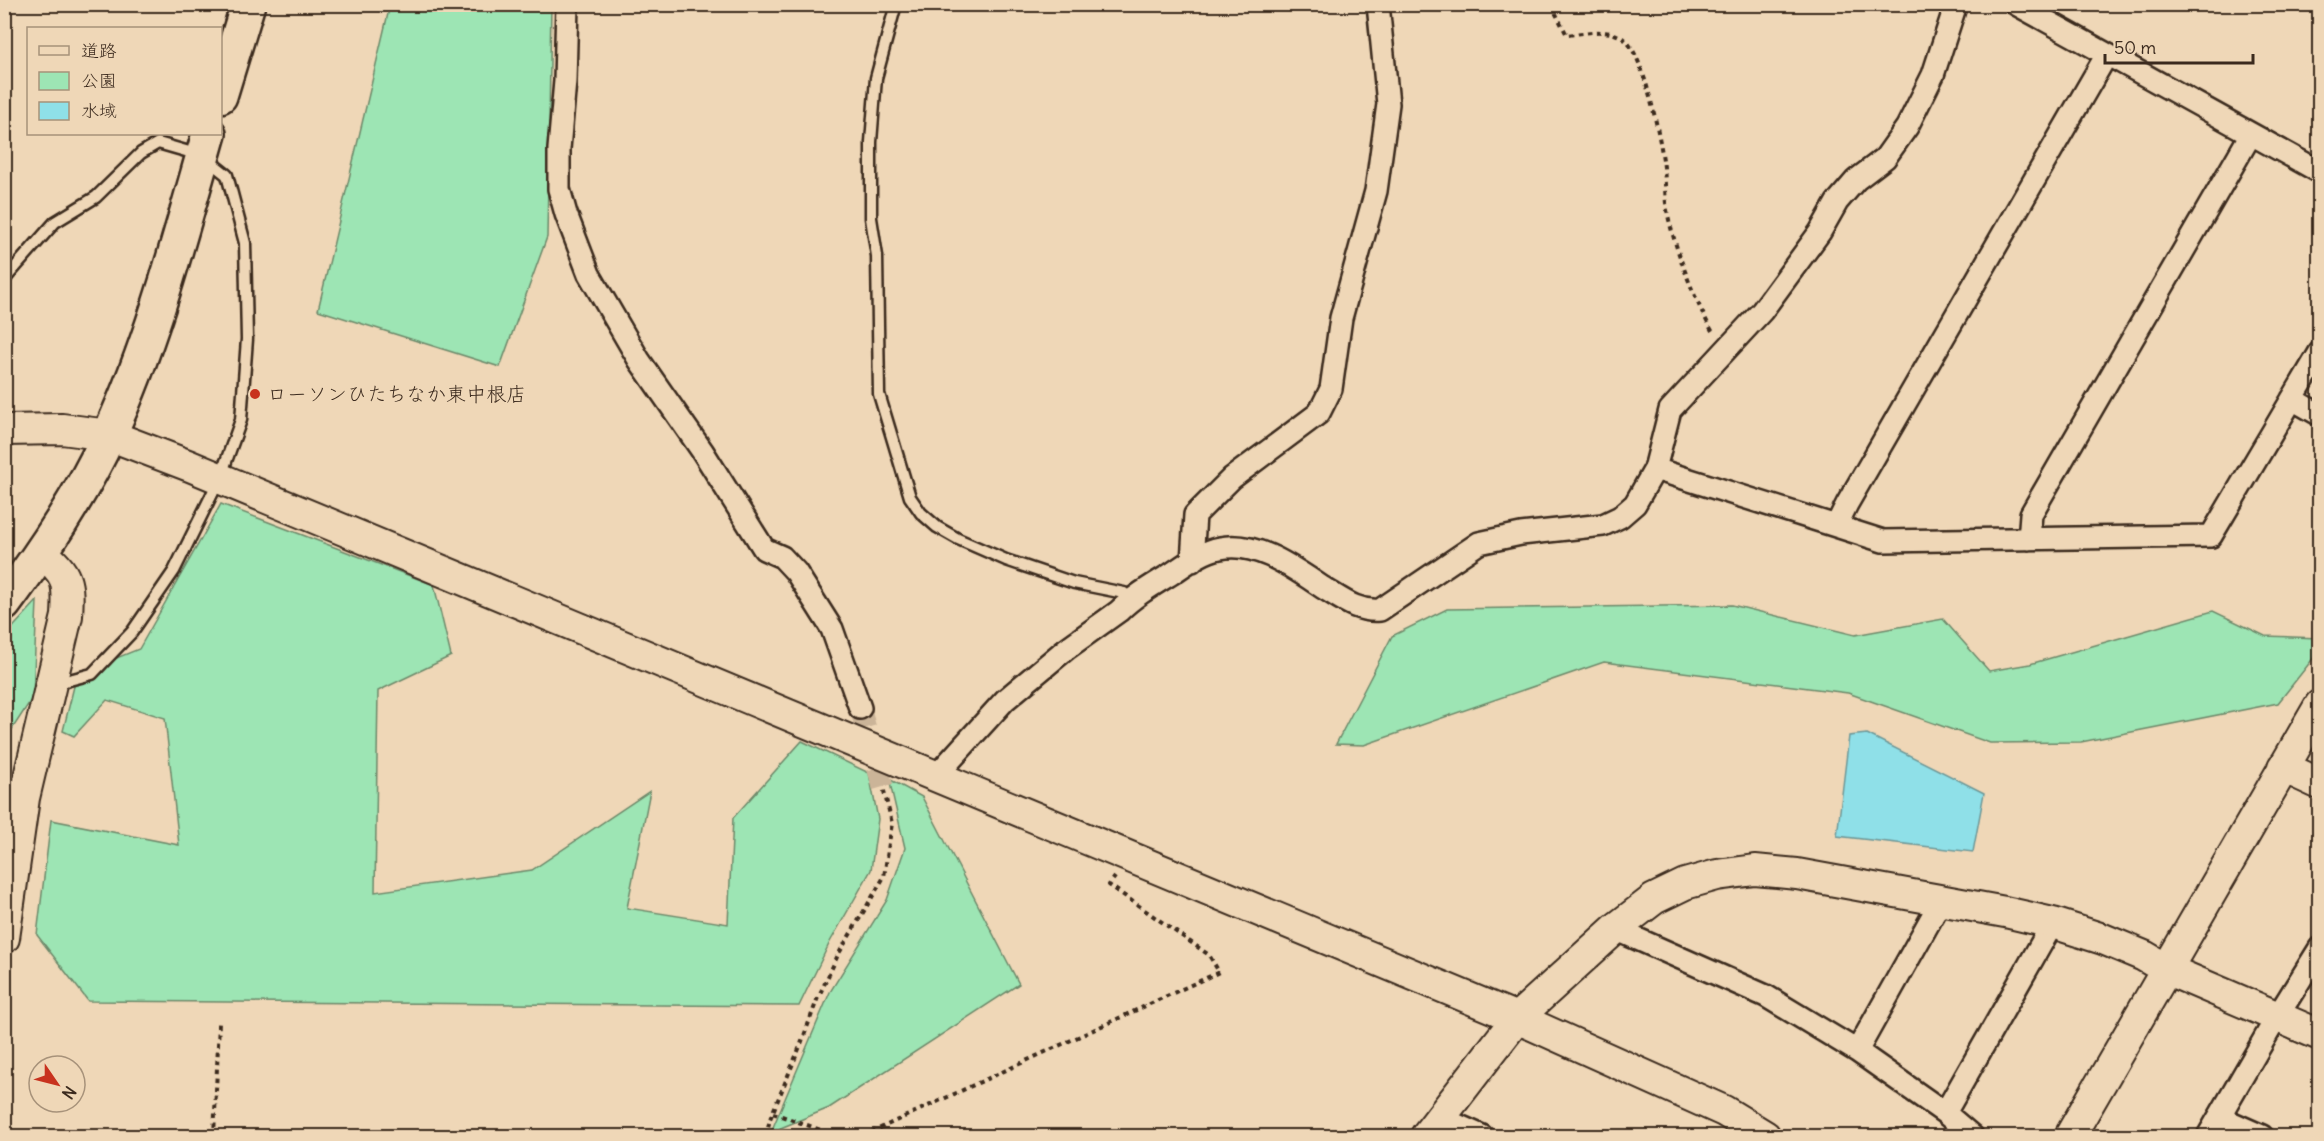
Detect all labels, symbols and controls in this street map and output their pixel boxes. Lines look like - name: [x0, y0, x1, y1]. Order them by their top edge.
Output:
- legend: [27, 27, 222, 135]
- scale bar: [2105, 27, 2254, 65]
- text: 50 m: [2114, 36, 2156, 59]
- text: 道路: [81, 39, 117, 62]
- text: 公園: [81, 69, 117, 92]
- text: 水域: [81, 99, 117, 122]
- place label: ローソンひたちなか東中根店: [267, 381, 526, 406]
- marker: ローソンひたちなか東中根店: [248, 387, 262, 401]
- north arrow: [27, 1054, 87, 1114]
- text: N: [58, 1082, 81, 1103]

